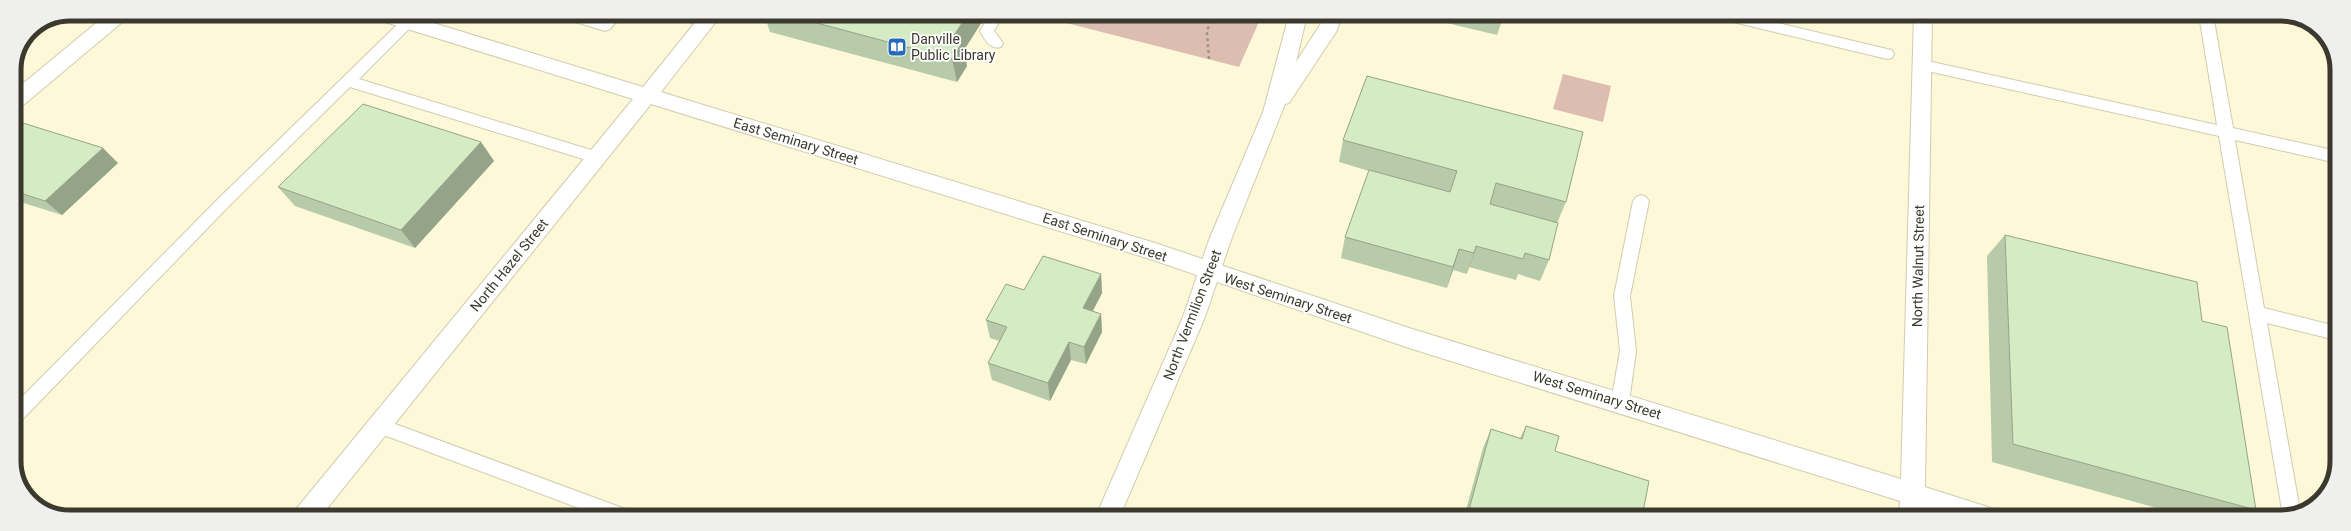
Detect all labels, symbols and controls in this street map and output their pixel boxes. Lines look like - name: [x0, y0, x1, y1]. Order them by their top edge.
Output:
- place label: Danville Public Library: [911, 31, 996, 63]
- library icon: Danville Public Library: [886, 36, 908, 58]
- street label: East Seminary Street: [732, 114, 861, 168]
- street label: North Walnut Street: [1909, 204, 1927, 327]
- street label: East Seminary Street: [1041, 209, 1169, 265]
- street label: North Hazel Street: [467, 215, 552, 315]
- street label: North Vermilion Street: [1160, 247, 1224, 382]
- street label: West Seminary Street: [1222, 270, 1354, 326]
- street label: West Seminary Street: [1531, 368, 1664, 422]

